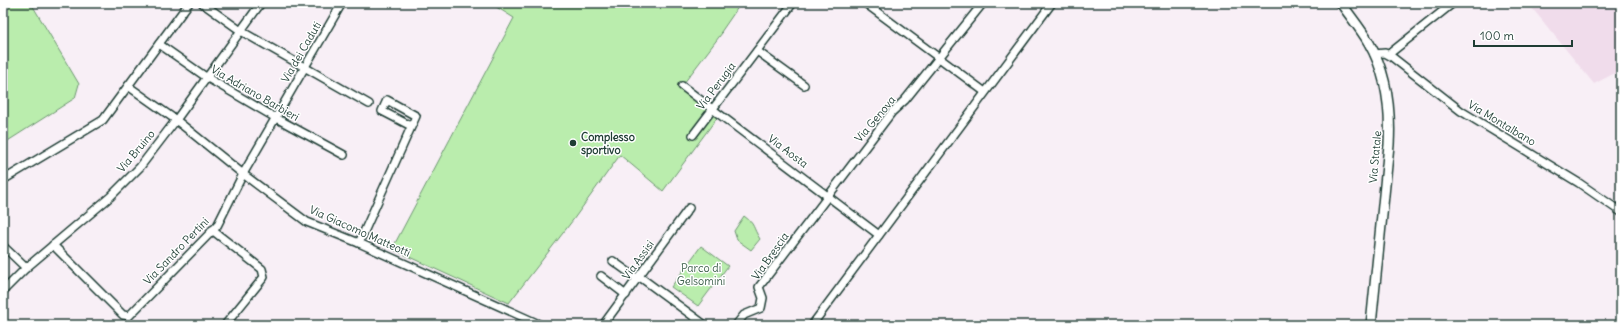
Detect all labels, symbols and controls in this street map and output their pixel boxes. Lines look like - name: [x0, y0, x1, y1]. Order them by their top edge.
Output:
- street label: Via dei Caduti: [278, 19, 324, 85]
- scale bar: [1474, 22, 1572, 48]
- text: 100 m: [1480, 28, 1514, 43]
- street label: Via Perugia: [694, 59, 738, 113]
- street label: Via Adriano Barbieri: [208, 62, 302, 124]
- street label: Via Genova: [852, 93, 898, 145]
- street label: Via Montalbano: [1465, 97, 1539, 149]
- street label: Via Bruino: [114, 127, 158, 175]
- place label: Complesso sportivo: [581, 130, 635, 158]
- street label: Via Statale: [1366, 130, 1384, 184]
- street label: Via Aosta: [765, 131, 811, 171]
- marker: Complesso sportivo: [568, 138, 578, 148]
- street label: Via Giacomo Matteotti: [307, 202, 413, 260]
- street label: Via Sandro Pertini: [140, 214, 212, 288]
- street label: Via Brescia: [749, 230, 791, 282]
- street label: Via Assisi: [619, 238, 657, 282]
- park label: Parco di Gelsomini: [677, 261, 725, 288]

